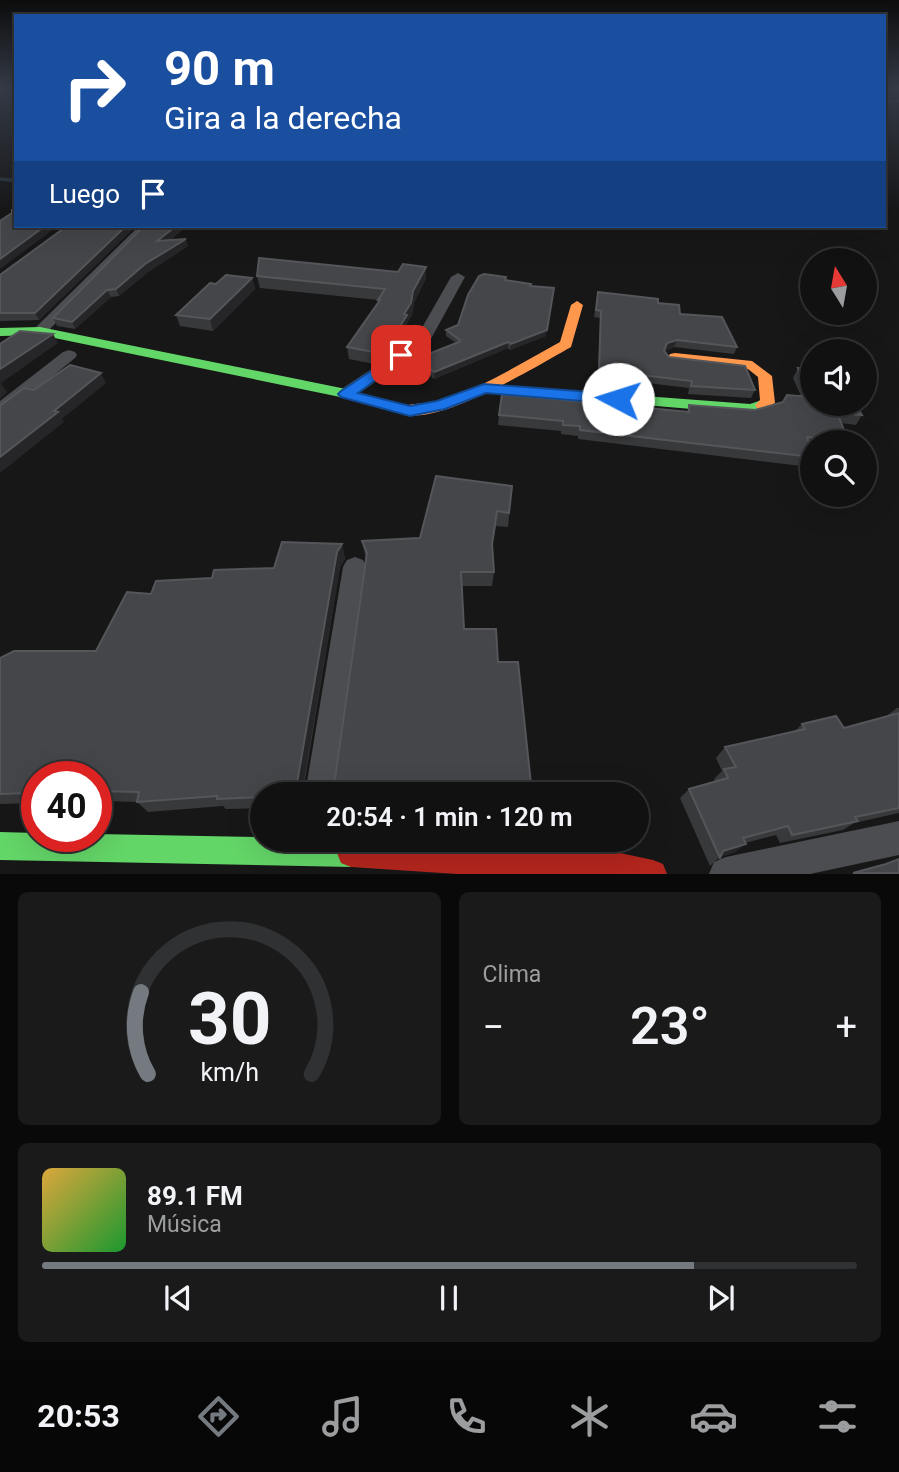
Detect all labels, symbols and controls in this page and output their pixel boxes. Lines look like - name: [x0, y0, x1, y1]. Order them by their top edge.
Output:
- text: 90 m: [164, 40, 275, 97]
- icon: right: [49, 42, 140, 133]
- text: Gira a la derecha: [164, 99, 402, 137]
- icon: arrive: [134, 175, 172, 213]
- text: Luego: [49, 179, 120, 209]
- north arrow: [800, 248, 877, 326]
- map controls: [800, 248, 877, 507]
- pin: [371, 325, 431, 385]
- icon: arrive: [382, 336, 420, 374]
- button: sound: [800, 339, 877, 416]
- position arrow: [581, 362, 655, 436]
- button: search: [800, 430, 877, 507]
- speed limit sign: 40: [21, 761, 112, 852]
- text: 20:54 · 1 min · 120 m: [326, 802, 573, 832]
- text: Clima: [483, 961, 541, 988]
- text: 30: [187, 977, 271, 1063]
- text: 23°: [630, 996, 710, 1057]
- text: −: [483, 1005, 504, 1049]
- text: +: [835, 1005, 857, 1049]
- text: km/h: [200, 1058, 259, 1087]
- text: 89.1 FM: [147, 1181, 243, 1211]
- text: Música: [147, 1211, 222, 1238]
- icon: previous: [159, 1279, 197, 1317]
- icon: pause: [430, 1279, 468, 1317]
- icon: next: [702, 1279, 740, 1317]
- icon: directions: [194, 1392, 243, 1441]
- icon: music: [318, 1392, 367, 1441]
- icon: phone: [442, 1392, 491, 1441]
- icon: climate: [565, 1392, 614, 1441]
- icon: car: [689, 1392, 738, 1441]
- icon: filters: [813, 1392, 862, 1441]
- text: 20:53: [37, 1397, 120, 1435]

